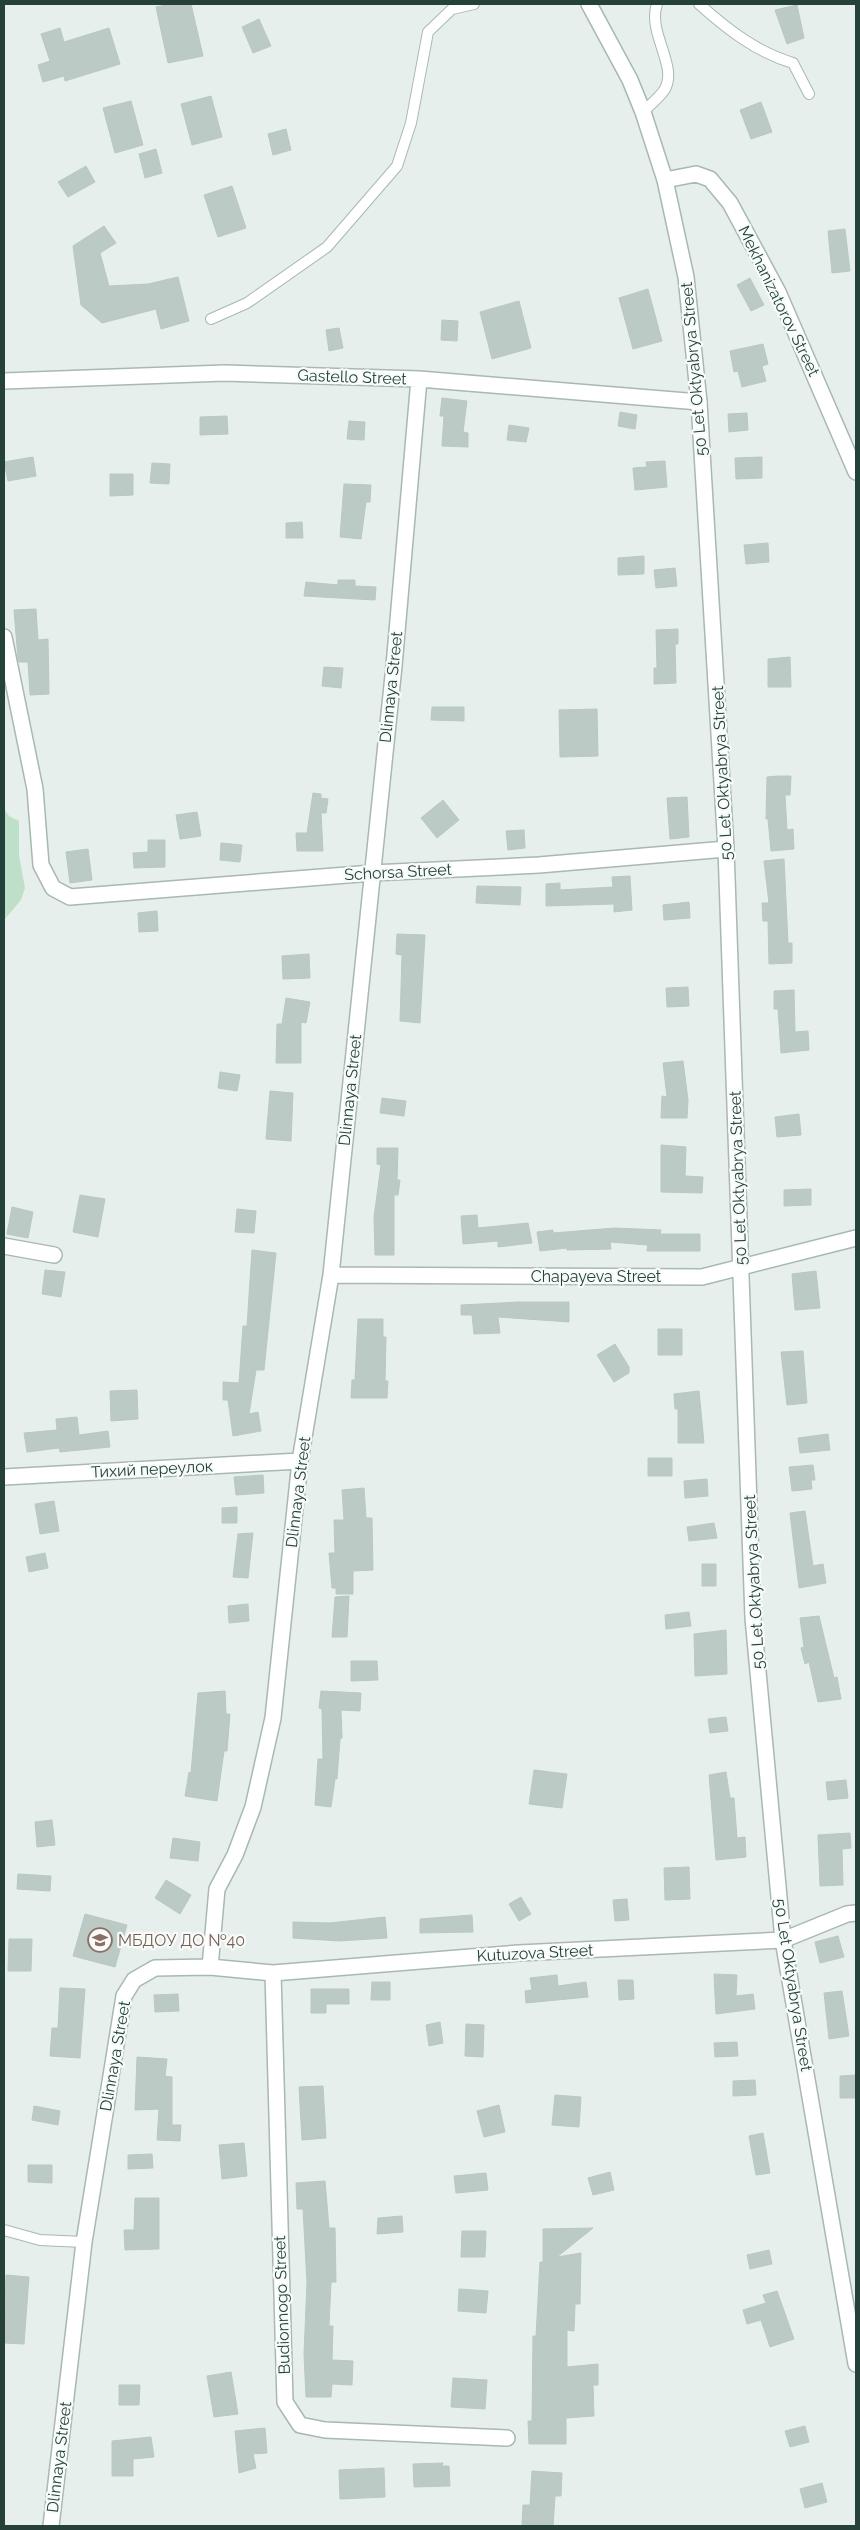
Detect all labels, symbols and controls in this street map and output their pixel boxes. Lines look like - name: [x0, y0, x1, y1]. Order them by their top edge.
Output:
- street label: Mekhanizatorov Street: [734, 223, 824, 380]
- street label: 50 Let Oktyabrya Street: [677, 281, 711, 457]
- street label: Gastello Street: [297, 366, 408, 388]
- street label: Dlinnaya Street: [376, 630, 406, 744]
- street label: 50 Let Oktyabrya Street: [708, 685, 736, 861]
- street label: Schorsa Street: [344, 860, 453, 884]
- street label: Dlinnaya Street: [335, 1033, 365, 1147]
- street label: 50 Let Oktyabrya Street: [725, 1090, 751, 1266]
- street label: Chapayeva Street: [531, 1267, 662, 1286]
- street label: Dlinnaya Street: [282, 1435, 314, 1549]
- street label: Тихий переулок: [91, 1456, 213, 1482]
- street label: 50 Let Oktyabrya Street: [740, 1494, 768, 1670]
- street label: 50 Let Oktyabrya Street: [770, 1897, 816, 2073]
- school or university icon: МБДОУ ДО №40: [87, 1927, 113, 1953]
- place label: МБДОУ ДО №40: [118, 1931, 245, 1950]
- street label: Kutuzova Street: [476, 1940, 594, 1966]
- street label: Dlinnaya Street: [96, 1999, 134, 2113]
- street label: Budionnogo Street: [270, 2235, 294, 2375]
- street label: Dlinnaya Street: [43, 2400, 75, 2514]

